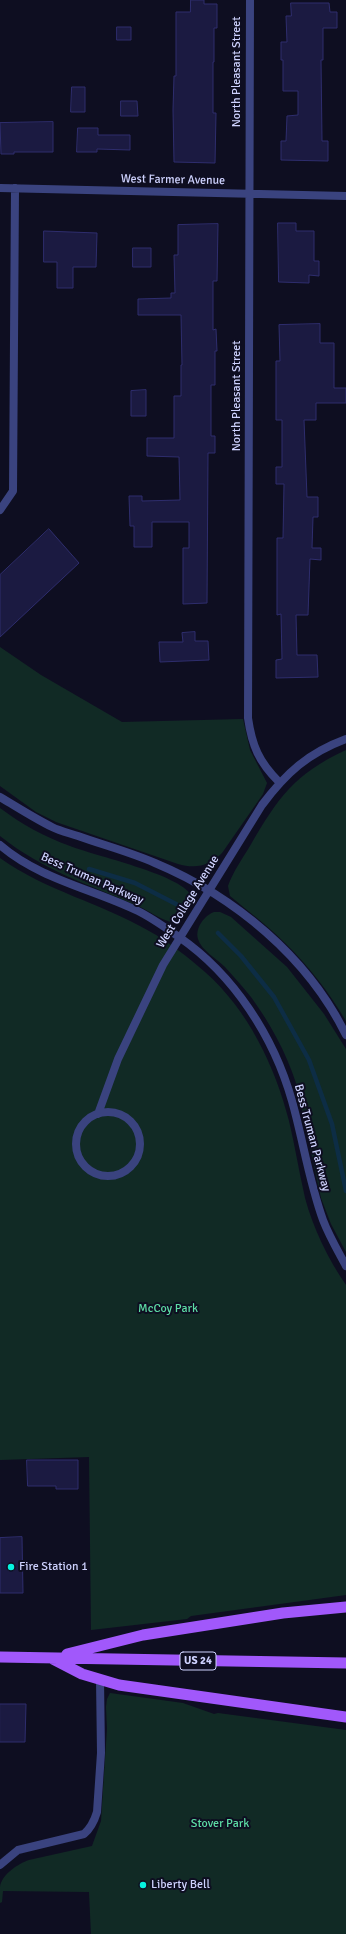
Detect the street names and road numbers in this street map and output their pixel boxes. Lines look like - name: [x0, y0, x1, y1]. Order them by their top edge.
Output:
- street label: North Pleasant Street: [230, 17, 244, 127]
- street label: West Farmer Avenue: [121, 172, 225, 188]
- street label: North Pleasant Street: [230, 341, 244, 451]
- street label: Bess Truman Parkway: [39, 850, 145, 908]
- street label: West College Avenue: [154, 853, 222, 951]
- street label: Bess Truman Parkway: [291, 1083, 333, 1193]
- road number: US 24: [180, 1652, 216, 1670]

